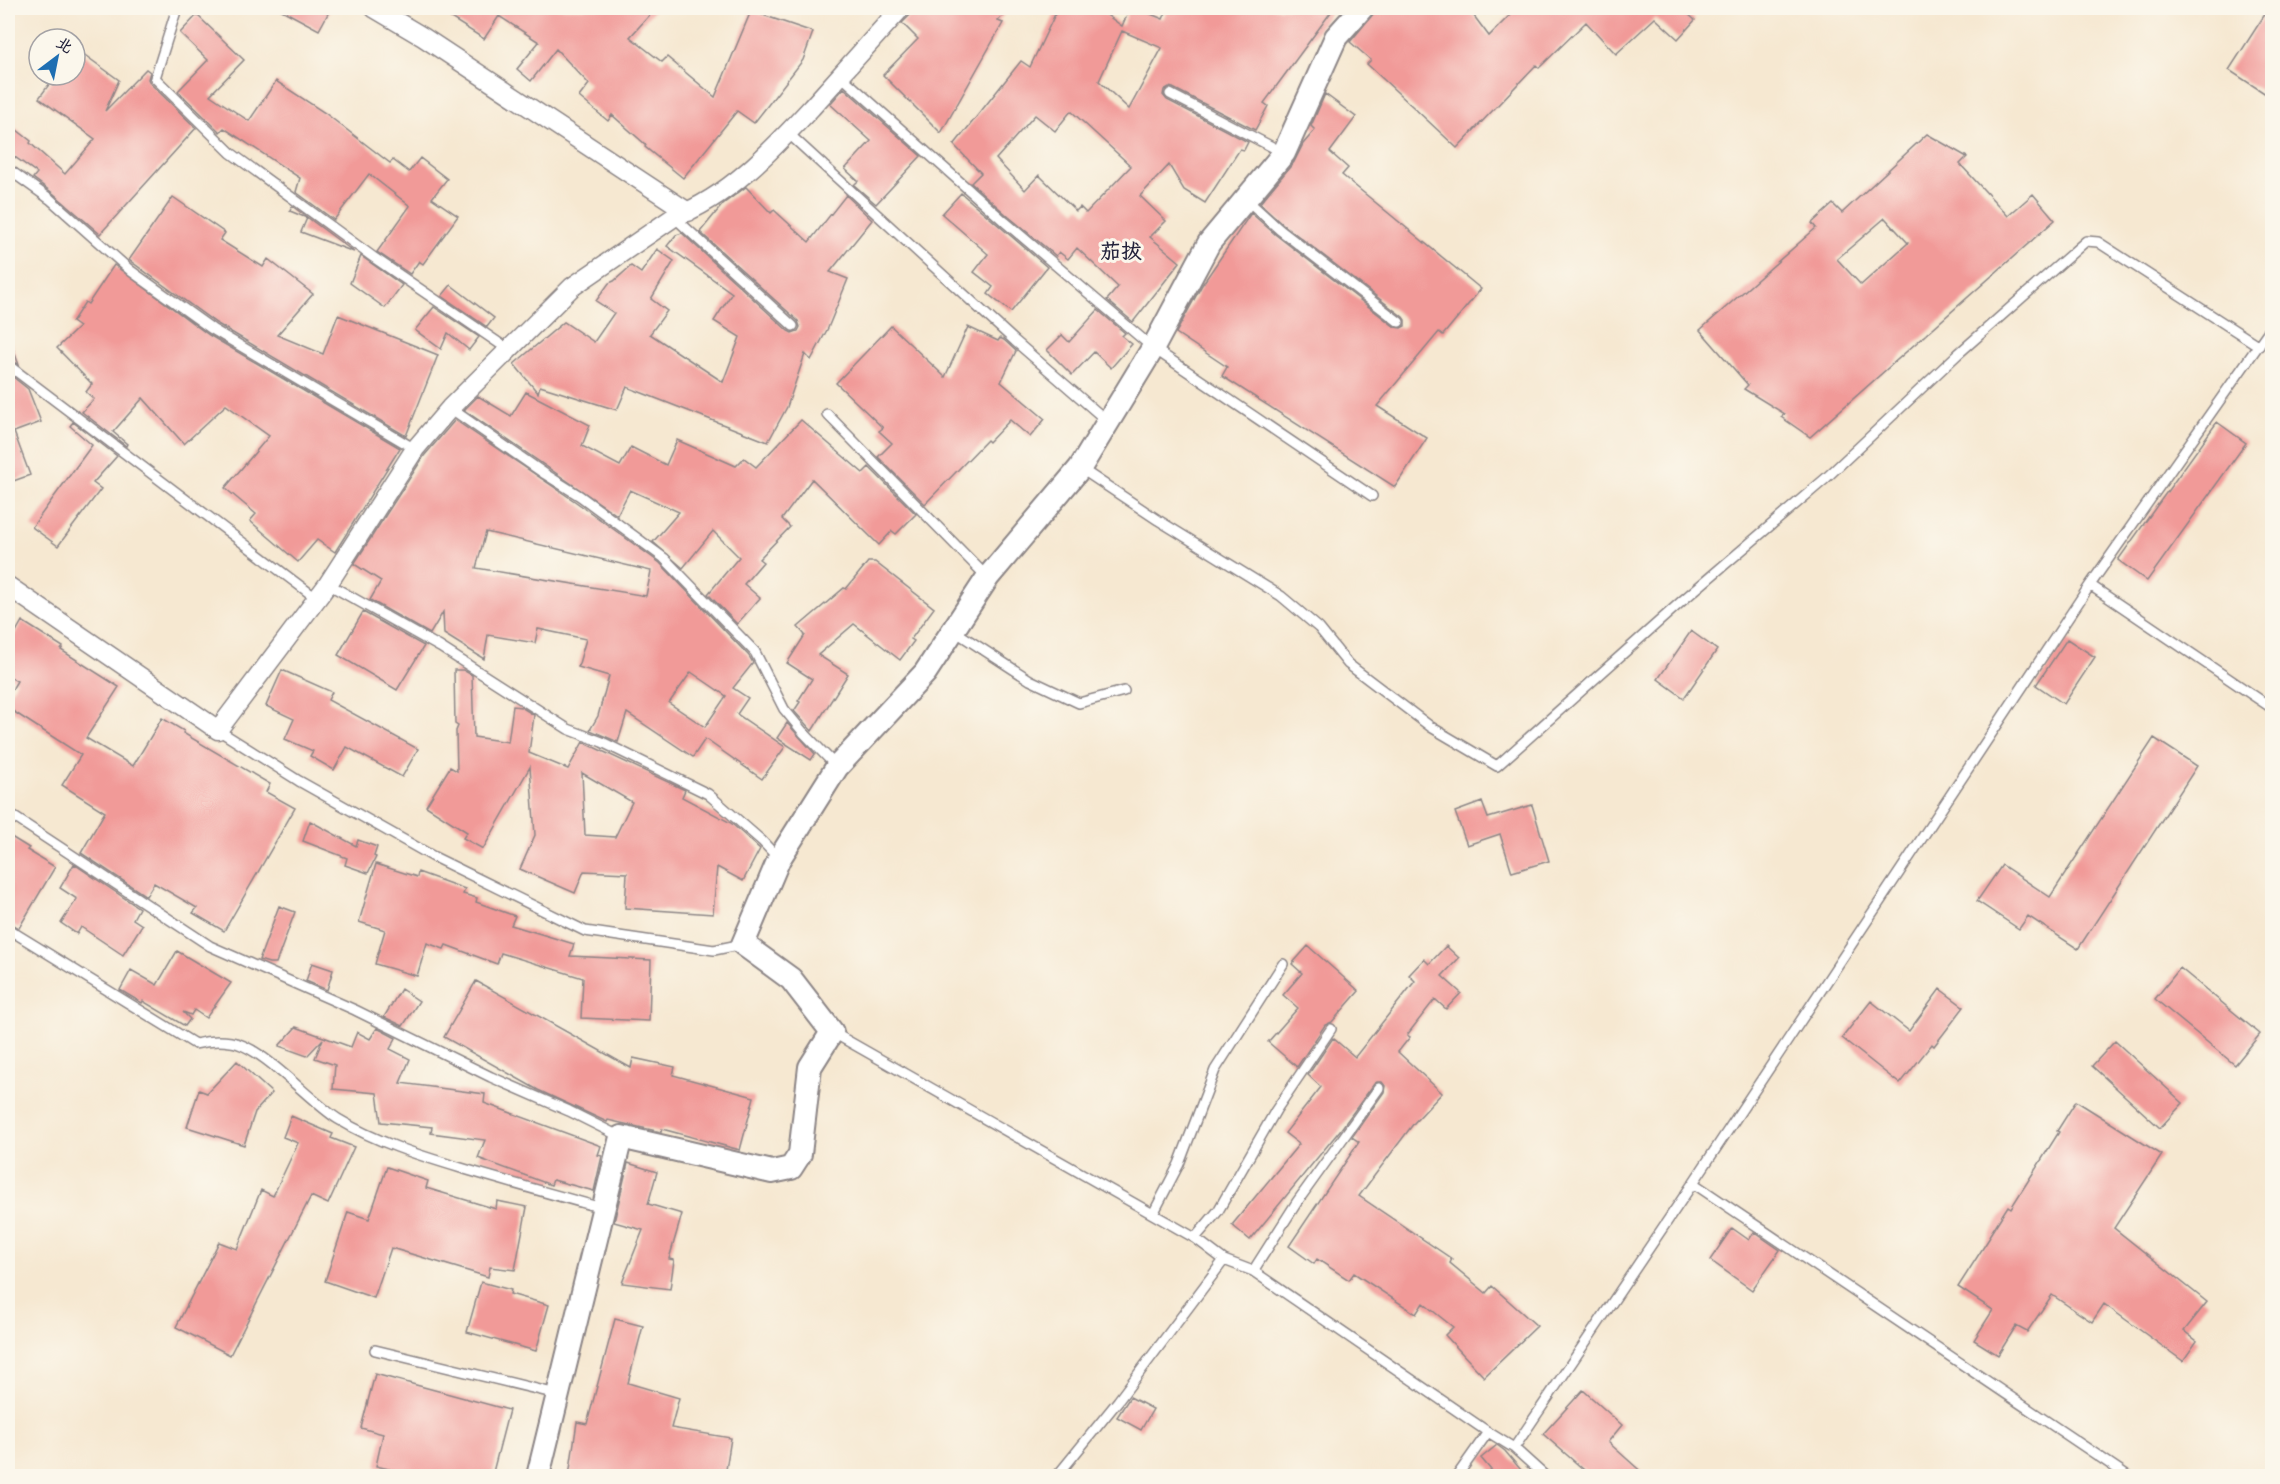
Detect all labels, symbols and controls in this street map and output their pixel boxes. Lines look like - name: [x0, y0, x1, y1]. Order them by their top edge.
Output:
- north arrow: [27, 27, 87, 87]
- text: 北: [52, 31, 78, 58]
- district label: 茄拔: [1100, 236, 1142, 265]

